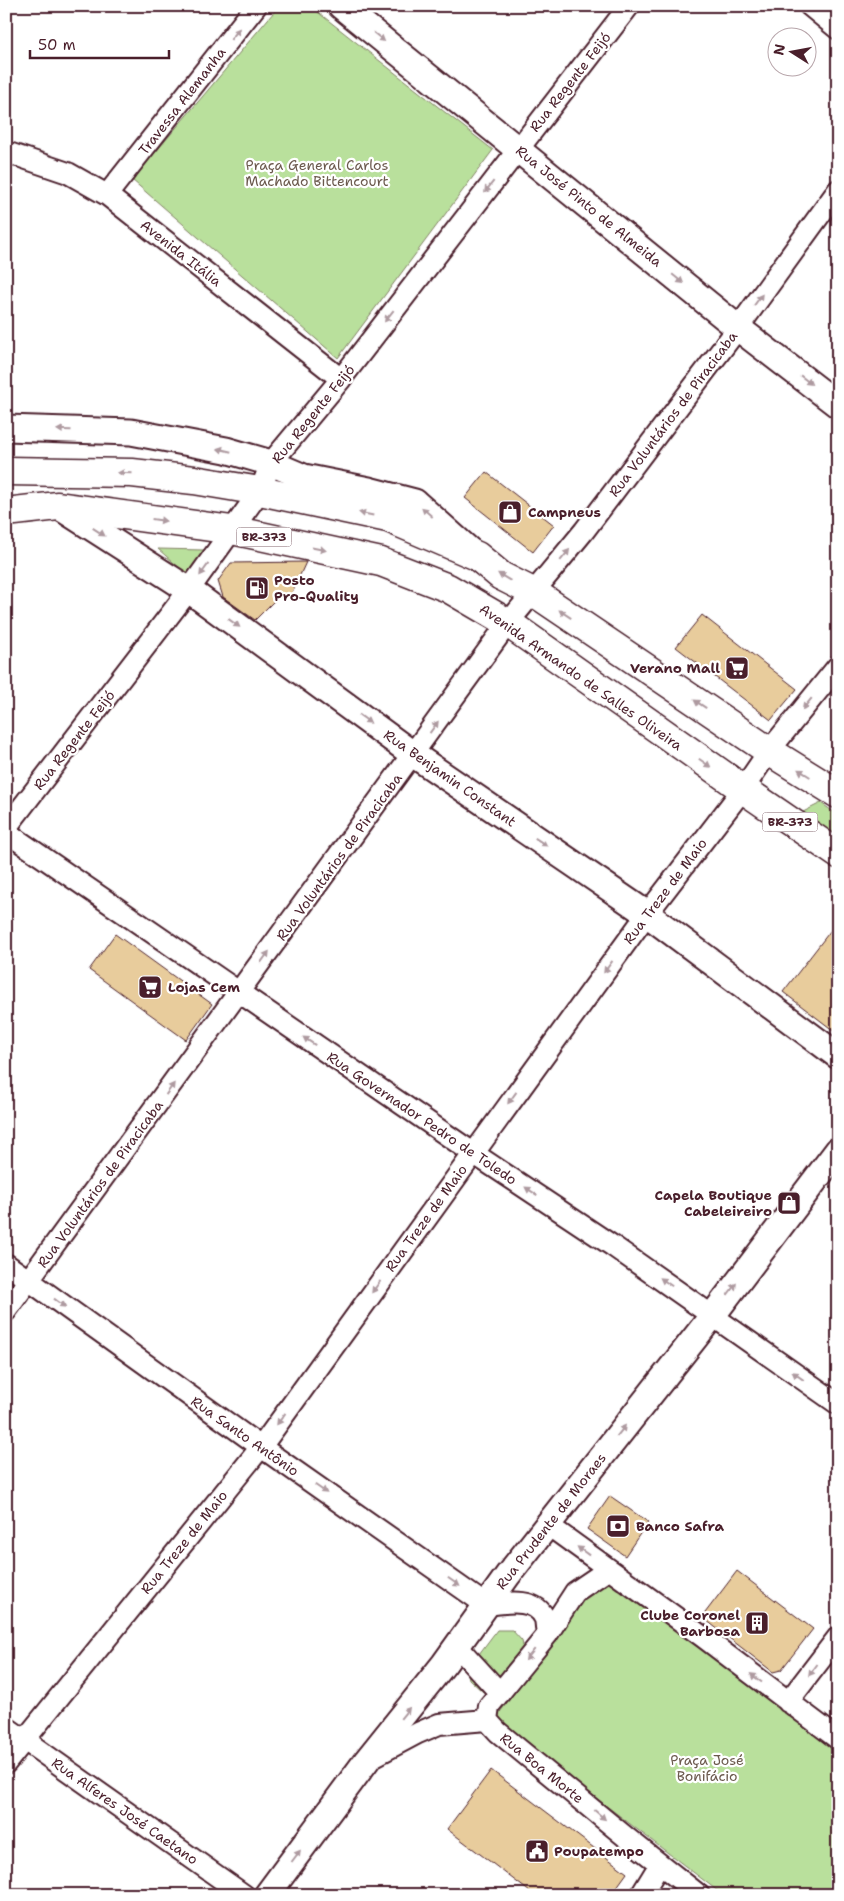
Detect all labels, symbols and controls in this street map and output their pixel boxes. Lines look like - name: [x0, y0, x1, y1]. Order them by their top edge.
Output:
- one-way arrow: [229, 27, 240, 40]
- scale bar: [30, 28, 169, 60]
- street label: Rua Regente Feijó: [525, 28, 615, 136]
- north arrow: [766, 28, 816, 78]
- one-way arrow: [373, 31, 386, 42]
- text: 50 m: [38, 35, 76, 55]
- text: N: [769, 42, 789, 57]
- street label: Travessa Alemanha: [134, 43, 230, 158]
- street label: Rua José Pinto de Almeida: [512, 141, 666, 271]
- park label: Praça General Carlos Machado Bittencourt: [245, 156, 389, 190]
- one-way arrow: [483, 180, 494, 193]
- street label: Avenida Itália: [137, 216, 225, 290]
- one-way arrow: [671, 274, 684, 285]
- one-way arrow: [753, 294, 764, 307]
- one-way arrow: [384, 309, 395, 322]
- street label: Rua Voluntários de Piracicaba: [605, 327, 741, 500]
- street label: Rua Regente Feijó: [268, 361, 358, 467]
- one-way arrow: [799, 375, 813, 385]
- one-way arrow: [55, 426, 71, 434]
- one-way arrow: [217, 446, 232, 454]
- one-way arrow: [117, 469, 133, 477]
- shop icon: Campneus: [497, 499, 523, 525]
- place label: Campneus: [528, 503, 601, 521]
- one-way arrow: [421, 507, 434, 518]
- one-way arrow: [358, 509, 374, 517]
- one-way arrow: [151, 516, 167, 524]
- one-way arrow: [92, 528, 106, 537]
- road number: BR-373: [236, 528, 292, 546]
- one-way arrow: [311, 545, 327, 553]
- one-way arrow: [559, 549, 570, 562]
- one-way arrow: [198, 563, 209, 576]
- place label: Posto Pro-Quality: [274, 571, 359, 605]
- one-way arrow: [498, 572, 511, 581]
- fuel station icon: Posto Pro-Quality: [244, 575, 270, 601]
- street label: Avenida Armando de Salles Oliveira: [476, 600, 686, 754]
- one-way arrow: [558, 609, 572, 619]
- one-way arrow: [227, 618, 241, 628]
- supermarket icon: Verano Mall: [724, 655, 750, 681]
- place label: Verano Mall: [630, 659, 720, 677]
- street label: Rua Regente Feijó: [29, 686, 119, 794]
- one-way arrow: [802, 697, 813, 710]
- one-way arrow: [693, 699, 707, 709]
- one-way arrow: [358, 714, 372, 724]
- one-way arrow: [428, 721, 439, 734]
- street label: Rua Benjamin Constant: [380, 725, 520, 831]
- one-way arrow: [698, 758, 712, 768]
- one-way arrow: [797, 768, 810, 778]
- street label: Rua Voluntários de Piracicaba: [272, 770, 406, 944]
- road number: BR-373: [762, 812, 818, 832]
- street label: Rua Treze de Maio: [619, 834, 711, 948]
- one-way arrow: [535, 837, 548, 847]
- one-way arrow: [260, 951, 271, 964]
- one-way arrow: [603, 960, 613, 974]
- supermarket icon: Lojas Cem: [137, 974, 163, 1000]
- place label: Lojas Cem: [168, 978, 240, 996]
- one-way arrow: [303, 1036, 316, 1046]
- street label: Rua Governador Pedro de Toledo: [324, 1048, 520, 1188]
- one-way arrow: [165, 1082, 175, 1096]
- one-way arrow: [507, 1091, 517, 1105]
- street label: Rua Voluntários de Piracicaba: [33, 1097, 167, 1271]
- street label: Rua Treze de Maio: [381, 1161, 471, 1275]
- one-way arrow: [524, 1186, 538, 1196]
- place label: Capela Boutique Cabeleireiro: [654, 1186, 772, 1220]
- shop icon: Capela Boutique Cabeleireiro: [776, 1190, 802, 1216]
- one-way arrow: [659, 1277, 672, 1287]
- one-way arrow: [371, 1280, 381, 1294]
- one-way arrow: [727, 1283, 738, 1296]
- one-way arrow: [53, 1298, 67, 1308]
- one-way arrow: [791, 1371, 805, 1381]
- street label: Rua Santo Antônio: [188, 1392, 302, 1480]
- one-way arrow: [276, 1412, 286, 1426]
- one-way arrow: [616, 1425, 627, 1438]
- street label: Rua Prudente de Moraes: [492, 1449, 610, 1593]
- one-way arrow: [314, 1484, 327, 1494]
- street label: Rua Treze de Maio: [137, 1487, 231, 1597]
- bank icon: Banco Safra: [605, 1513, 631, 1539]
- place label: Banco Safra: [636, 1517, 724, 1535]
- one-way arrow: [576, 1546, 590, 1556]
- one-way arrow: [447, 1577, 460, 1587]
- place label: Clube Coronel Barbosa: [640, 1606, 740, 1640]
- building icon: Clube Coronel Barbosa: [744, 1610, 770, 1636]
- one-way arrow: [525, 1649, 536, 1662]
- one-way arrow: [808, 1663, 818, 1677]
- one-way arrow: [750, 1673, 763, 1683]
- one-way arrow: [400, 1706, 411, 1719]
- street label: Rua Boa Morte: [497, 1729, 587, 1807]
- park label: Praça José Bonifácio: [670, 1751, 744, 1785]
- street label: Rua Alferes José Caetano: [48, 1754, 202, 1868]
- one-way arrow: [593, 1809, 606, 1820]
- public building icon: Poupatempo: [524, 1838, 550, 1864]
- place label: Poupatempo: [554, 1842, 644, 1860]
- one-way arrow: [291, 1849, 301, 1863]

